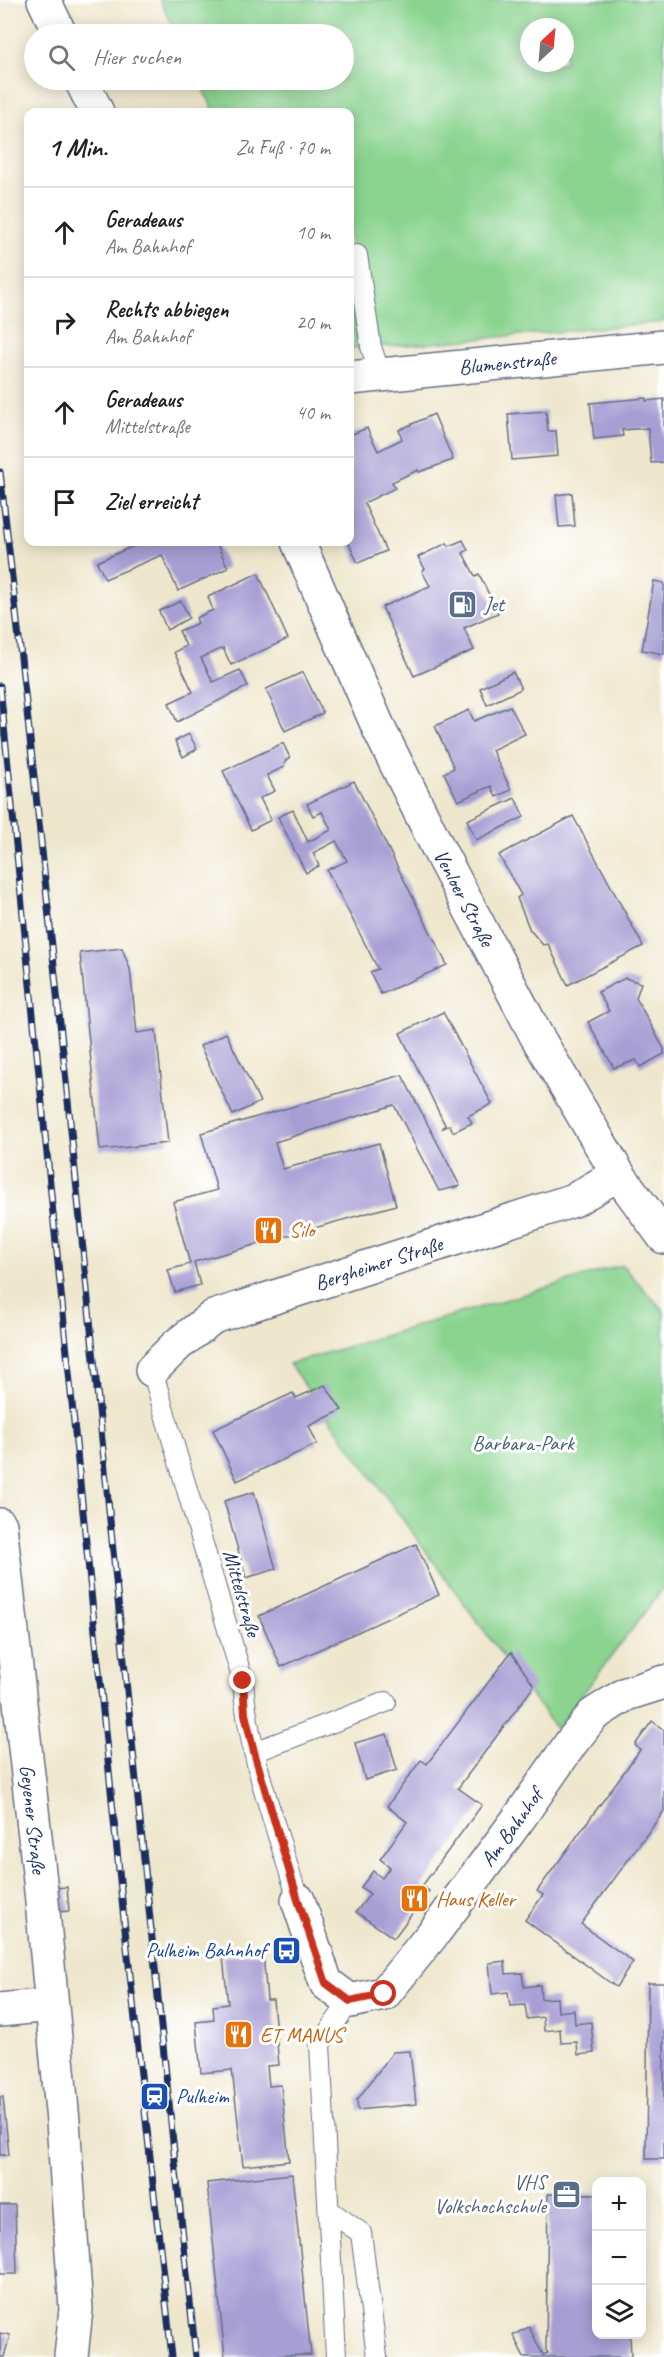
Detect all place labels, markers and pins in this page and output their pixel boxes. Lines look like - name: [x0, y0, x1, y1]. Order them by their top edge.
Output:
- fuel station icon: Jet: [447, 588, 479, 620]
- place label: Jet: [483, 591, 506, 617]
- restaurant icon: Silo: [252, 1214, 284, 1246]
- place label: Silo: [289, 1217, 317, 1243]
- restaurant icon: Haus Keller: [399, 1883, 431, 1915]
- place label: Haus Keller: [436, 1886, 518, 1912]
- bus stop icon: Pulheim Bahnhof: [271, 1934, 303, 1966]
- place label: Pulheim Bahnhof: [146, 1937, 271, 1963]
- restaurant icon: ET MANUS: [223, 2019, 255, 2051]
- place label: ET MANUS: [260, 2022, 347, 2048]
- station icon: Pulheim: [139, 2080, 171, 2112]
- place label: Pulheim: [176, 2083, 230, 2109]
- place label: VHS Volkshochschule: [434, 2169, 549, 2219]
- office icon: VHS Volkshochschule: [551, 2178, 583, 2210]

